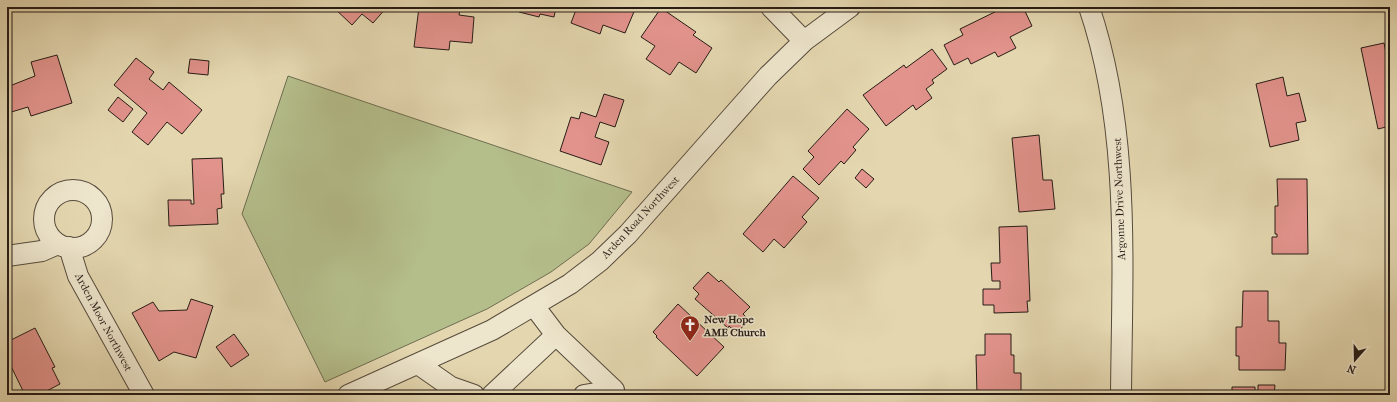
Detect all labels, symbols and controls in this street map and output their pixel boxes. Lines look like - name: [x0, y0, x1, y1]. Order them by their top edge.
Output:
- street label: Argonne Drive Northwest: [1111, 137, 1128, 261]
- street label: Arden Road Northwest: [598, 173, 682, 262]
- street label: Arden Moor Northwest: [72, 270, 135, 374]
- place label: New Hope AME Church: [703, 313, 766, 339]
- church icon: New Hope AME Church: [679, 314, 701, 342]
- north arrow: [1335, 340, 1375, 380]
- text: N: [1345, 361, 1358, 376]

